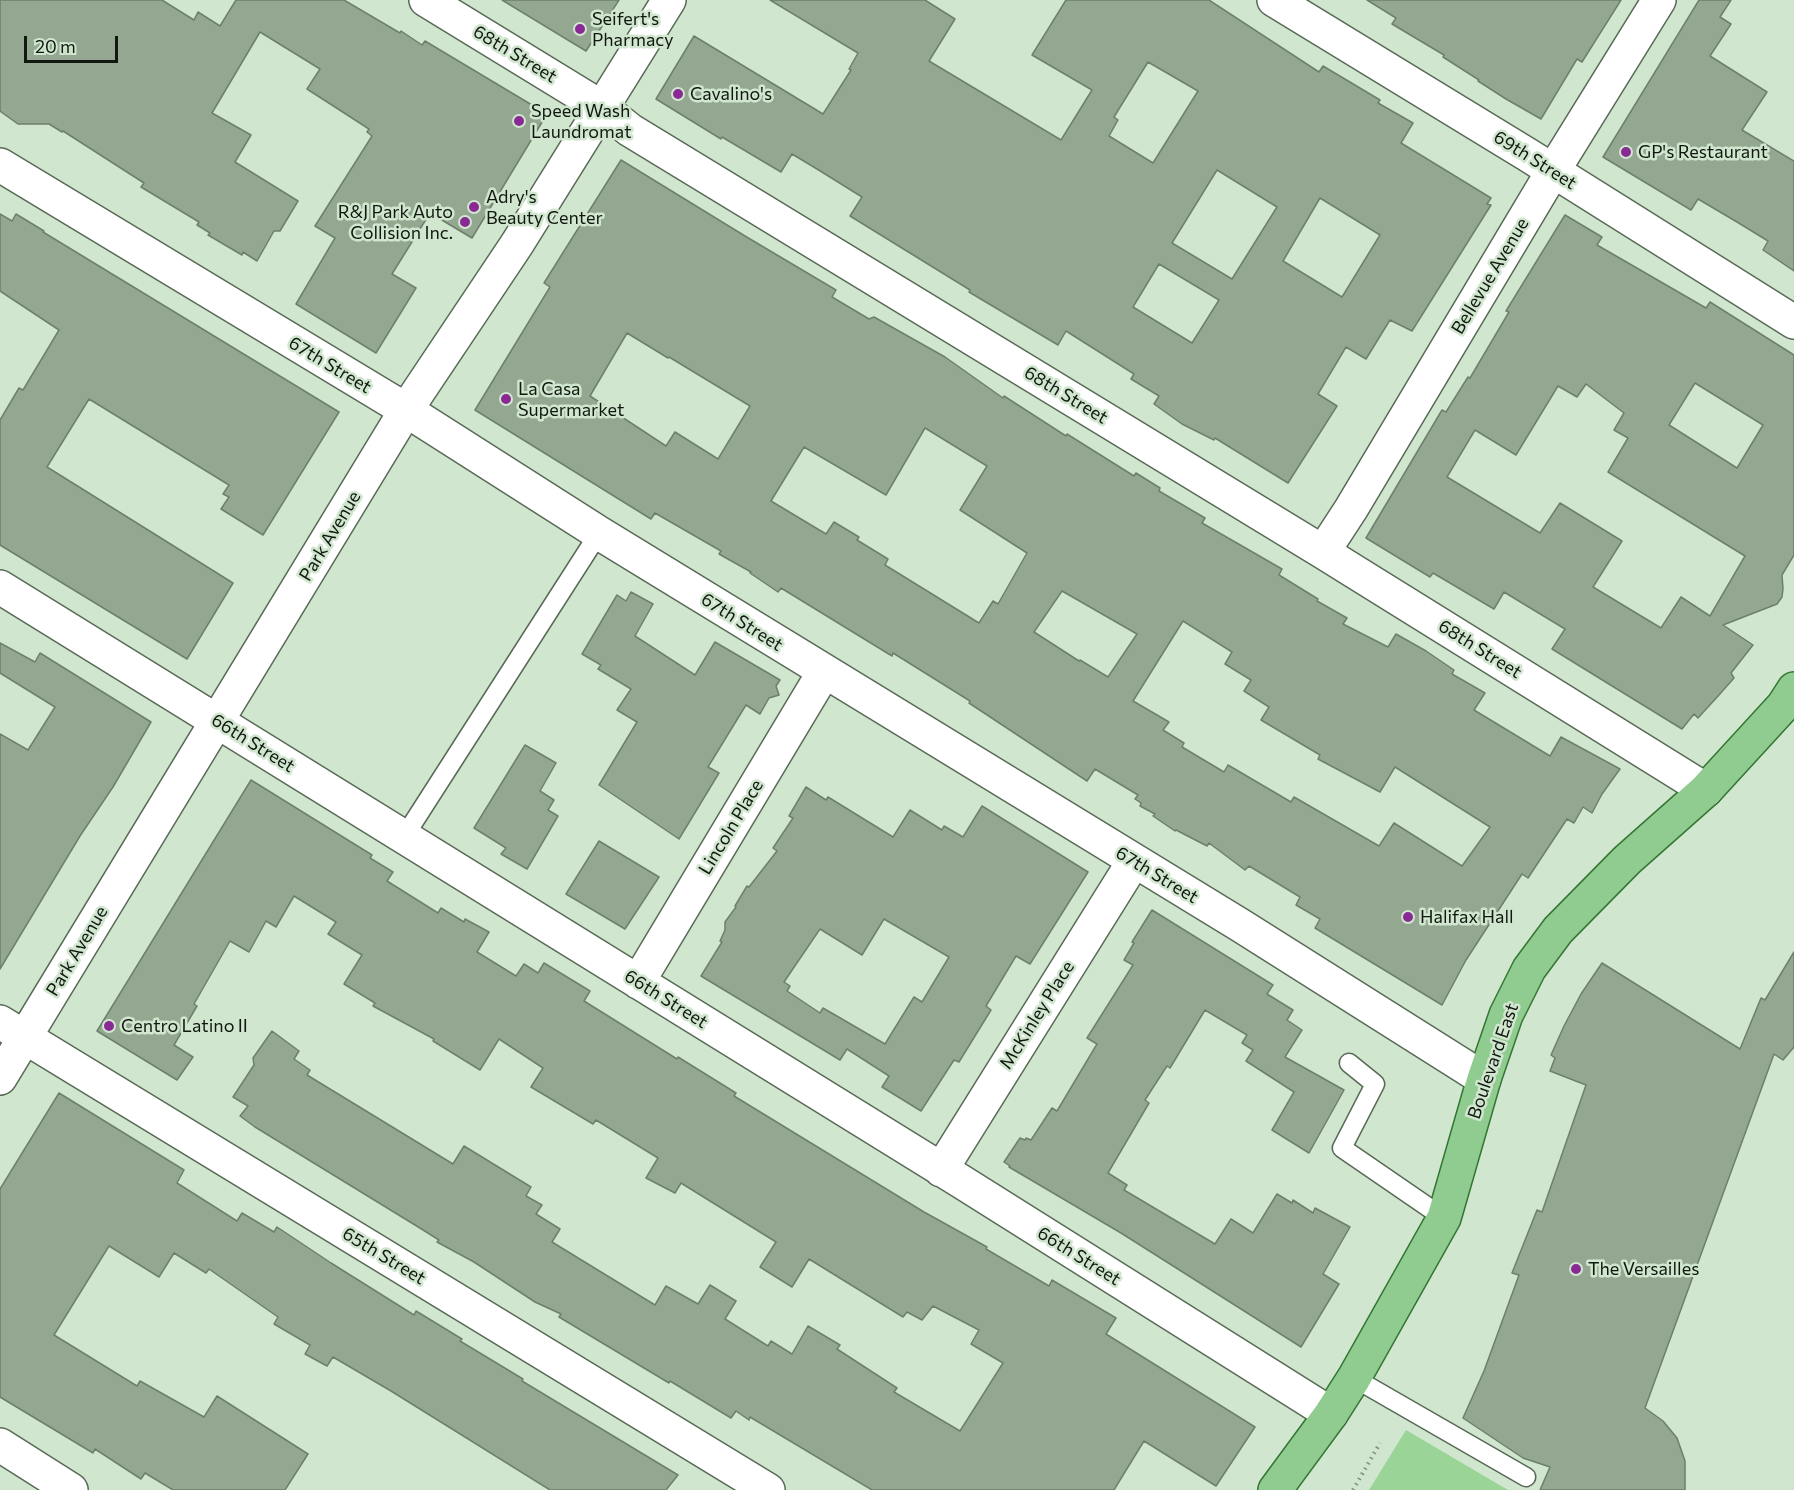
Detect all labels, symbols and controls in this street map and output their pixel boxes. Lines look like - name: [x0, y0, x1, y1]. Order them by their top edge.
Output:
- place label: Seifert's Pharmacy: [592, 8, 674, 50]
- street label: 68th Street: [469, 21, 561, 87]
- marker: Seifert's Pharmacy: [573, 22, 587, 36]
- scale bar: [27, 24, 122, 62]
- text: 20 m: [35, 35, 76, 57]
- place label: Cavalino's: [690, 83, 772, 105]
- marker: Cavalino's: [671, 87, 685, 101]
- place label: Speed Wash Laundromat: [531, 100, 632, 142]
- marker: Speed Wash Laundromat: [512, 114, 526, 128]
- street label: 69th Street: [1490, 126, 1580, 194]
- place label: GP's Restaurant: [1638, 141, 1768, 163]
- marker: GP's Restaurant: [1619, 145, 1633, 159]
- place label: Adry's Beauty Center: [486, 186, 603, 228]
- marker: Adry's Beauty Center: [467, 200, 481, 214]
- place label: R&J Park Auto Collision Inc.: [338, 201, 453, 244]
- street label: Bellevue Avenue: [1447, 214, 1533, 338]
- marker: R&J Park Auto Collision Inc.: [458, 215, 472, 229]
- street label: 67th Street: [285, 332, 375, 398]
- street label: 68th Street: [1020, 362, 1112, 428]
- place label: La Casa Supermarket: [518, 378, 624, 420]
- marker: La Casa Supermarket: [499, 392, 513, 406]
- street label: Park Avenue: [295, 487, 365, 585]
- street label: 67th Street: [697, 588, 787, 656]
- street label: 68th Street: [1434, 615, 1526, 683]
- street label: 66th Street: [207, 709, 299, 777]
- street label: Lincoln Place: [694, 776, 768, 878]
- street label: 67th Street: [1112, 842, 1202, 908]
- street label: Park Avenue: [42, 902, 112, 1000]
- place label: Halifax Hall: [1420, 906, 1514, 928]
- marker: Halifax Hall: [1401, 910, 1415, 924]
- street label: McKinley Place: [995, 957, 1079, 1073]
- street label: 66th Street: [620, 965, 712, 1033]
- street label: Boulevard East: [1463, 1000, 1523, 1122]
- place label: Centro Latino II: [121, 1015, 248, 1037]
- marker: Centro Latino II: [102, 1019, 116, 1033]
- street label: 66th Street: [1033, 1222, 1125, 1290]
- street label: 65th Street: [338, 1223, 430, 1289]
- place label: The Versailles: [1588, 1258, 1699, 1280]
- marker: The Versailles: [1569, 1262, 1583, 1276]

